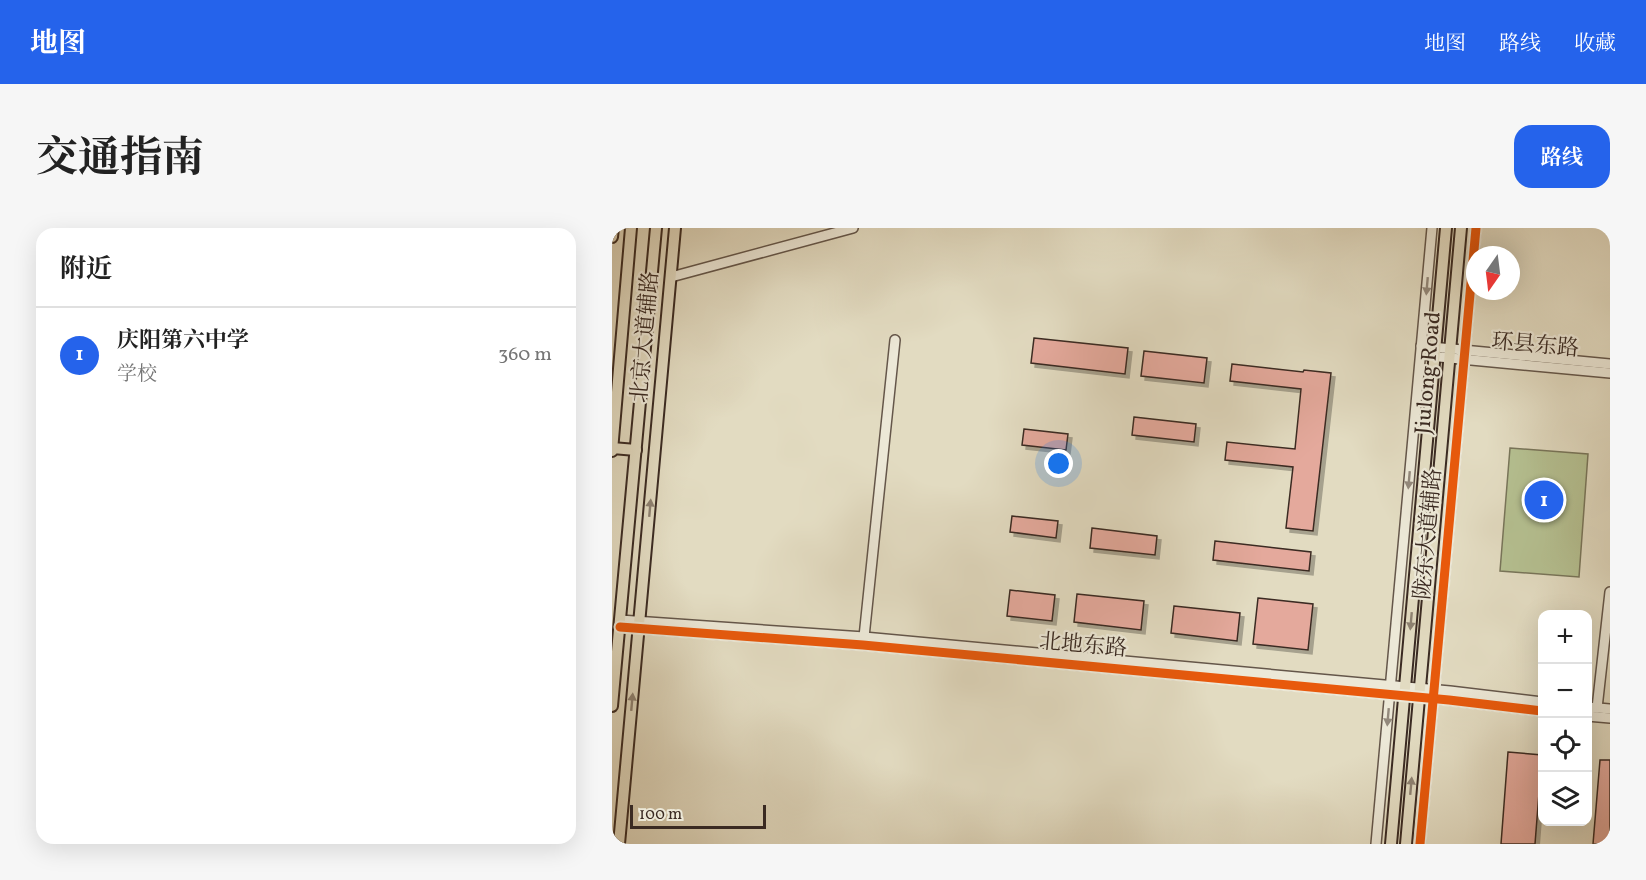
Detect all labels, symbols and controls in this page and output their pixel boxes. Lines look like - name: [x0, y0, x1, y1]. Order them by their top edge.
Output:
- text: 地图: [30, 25, 86, 64]
- text: 地图: [1424, 30, 1466, 59]
- text: 路线: [1499, 30, 1541, 59]
- text: 收藏: [1574, 30, 1616, 59]
- button: 路线: [1514, 125, 1610, 188]
- text: 交通指南: [36, 131, 204, 190]
- north arrow: [1466, 246, 1520, 300]
- text: 附近: [60, 252, 112, 288]
- street label: 北京大道辅路: [625, 270, 667, 404]
- one-way arrow: [1422, 277, 1432, 296]
- street label: Jiulong Road: [1408, 310, 1450, 436]
- text: 庆阳第六中学: [117, 326, 249, 357]
- street label: 环县东路: [1490, 327, 1580, 365]
- text: 1: [75, 341, 84, 369]
- text: 360 m: [498, 341, 552, 369]
- text: 学校: [117, 361, 157, 389]
- your location: [1044, 449, 1073, 478]
- street label: 陇东大道辅路: [1408, 467, 1450, 601]
- one-way arrow: [1404, 471, 1414, 490]
- pin: 1: [1524, 478, 1564, 522]
- one-way arrow: [645, 498, 655, 517]
- map controls: [1538, 610, 1592, 826]
- button: +: [1538, 610, 1592, 664]
- one-way arrow: [1406, 611, 1416, 630]
- street label: 北地东路: [1038, 627, 1128, 665]
- button: −: [1538, 664, 1592, 718]
- one-way arrow: [627, 693, 637, 712]
- one-way arrow: [1383, 707, 1393, 726]
- button: locate: [1538, 718, 1592, 772]
- button: layers: [1538, 772, 1592, 826]
- one-way arrow: [1406, 776, 1416, 795]
- scale bar: [630, 802, 766, 830]
- text: 100 m: [639, 804, 682, 826]

